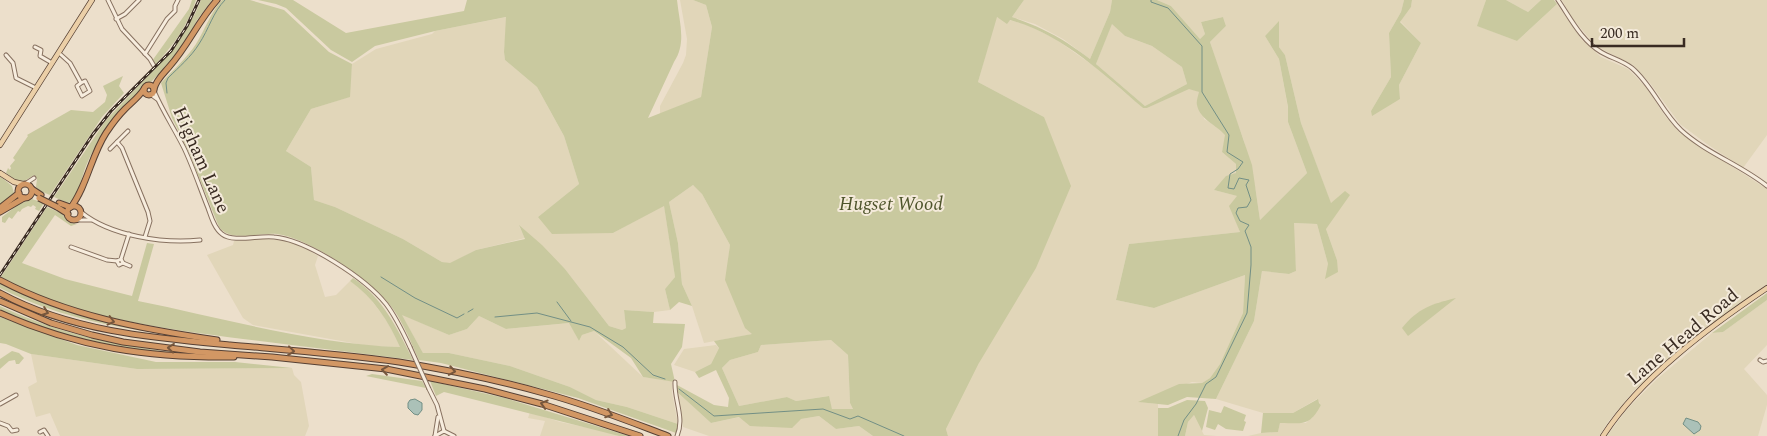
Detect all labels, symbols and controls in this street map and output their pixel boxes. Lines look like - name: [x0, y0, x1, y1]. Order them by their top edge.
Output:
- scale bar: [1592, 15, 1684, 47]
- text: 200 m: [1600, 22, 1639, 45]
- street label: Higham Lane: [164, 102, 238, 218]
- park label: Hugset Wood: [839, 190, 943, 219]
- street label: Lane Head Road: [1621, 281, 1745, 393]
- one-way arrow: [40, 306, 49, 316]
- one-way arrow: [106, 315, 115, 326]
- one-way arrow: [167, 343, 175, 354]
- one-way arrow: [287, 345, 295, 356]
- one-way arrow: [381, 365, 389, 375]
- one-way arrow: [448, 366, 457, 376]
- one-way arrow: [540, 400, 548, 410]
- one-way arrow: [604, 408, 613, 418]

